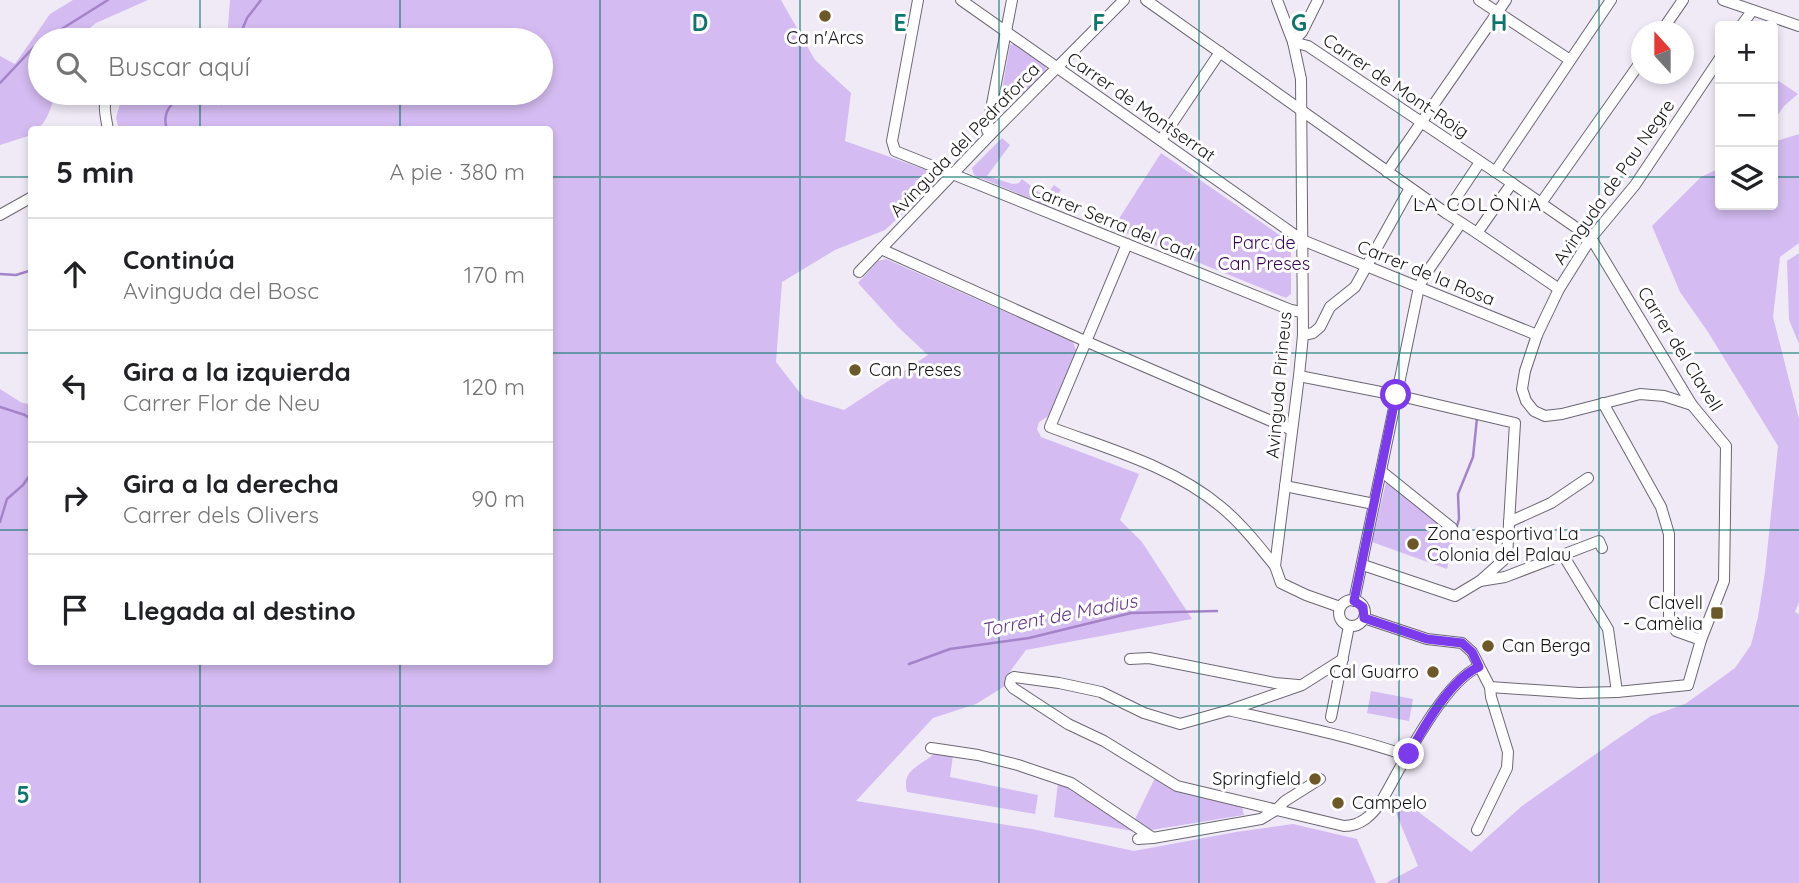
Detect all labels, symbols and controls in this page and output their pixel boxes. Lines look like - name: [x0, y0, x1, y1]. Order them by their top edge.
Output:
- text: D: [692, 8, 708, 37]
- marker: Ca n'Arcs: [817, 8, 833, 24]
- text: E: [893, 8, 907, 37]
- text: F: [1093, 8, 1105, 37]
- text: G: [1291, 8, 1307, 37]
- text: H: [1491, 8, 1507, 37]
- north arrow: [1631, 21, 1694, 84]
- map controls: [1715, 21, 1778, 210]
- button: +: [1715, 21, 1778, 84]
- place label: Ca n'Arcs: [786, 26, 864, 49]
- search box: [28, 28, 553, 105]
- street label: Carrer de Mont-Roig: [1319, 28, 1474, 143]
- street label: Carrer de Montserrat: [1063, 47, 1220, 166]
- icon: search: [52, 48, 90, 86]
- text: Buscar aquí: [108, 50, 250, 83]
- street label: Avinguda del Pedraforca: [885, 58, 1044, 222]
- button: −: [1715, 84, 1778, 147]
- street label: Avinguda de Pau Negre: [1548, 95, 1679, 269]
- button: layers: [1715, 147, 1778, 210]
- text: 5 min: [56, 153, 134, 191]
- text: A pie · 380 m: [390, 157, 525, 186]
- street label: Carrer Serra del Cadí: [1028, 178, 1199, 265]
- district label: LA COLÒNIA: [1413, 192, 1543, 216]
- park label: Parc de Can Preses: [1218, 231, 1310, 275]
- street label: Carrer de la Rosa: [1354, 234, 1498, 311]
- text: Continúa: [123, 243, 235, 276]
- icon: ahead: [56, 255, 94, 293]
- text: 170 m: [464, 260, 525, 289]
- text: Avinguda del Bosc: [123, 276, 319, 305]
- street label: Carrer del Clavell: [1633, 282, 1728, 415]
- street label: Avinguda Pirineus: [1261, 310, 1296, 459]
- text: Gira a la izquierda: [123, 355, 351, 388]
- place label: Can Preses: [869, 358, 961, 381]
- marker: Can Preses: [847, 362, 863, 378]
- icon: left: [56, 367, 94, 405]
- text: 120 m: [463, 372, 525, 401]
- route start: [1380, 379, 1411, 410]
- text: Carrer Flor de Neu: [123, 388, 320, 417]
- text: Gira a la derecha: [123, 467, 339, 500]
- icon: right: [56, 479, 94, 517]
- text: 90 m: [471, 484, 525, 513]
- text: Carrer dels Olivers: [123, 500, 319, 529]
- place label: Zona esportiva La Colonia del Palau: [1427, 522, 1579, 566]
- marker: Zona esportiva La Colonia del Palau: [1405, 536, 1421, 552]
- water label: Torrent de Madius: [979, 588, 1140, 642]
- icon: arrive: [56, 591, 94, 629]
- place label: Clavell - Camèlia: [1623, 591, 1703, 635]
- text: Llegada al destino: [123, 594, 356, 627]
- marker: Clavell - Camèlia: [1709, 605, 1725, 621]
- place label: Can Berga: [1502, 634, 1591, 657]
- marker: Can Berga: [1480, 638, 1496, 654]
- place label: Cal Guarro: [1329, 660, 1419, 683]
- marker: Cal Guarro: [1425, 664, 1441, 680]
- route end: [1393, 738, 1424, 769]
- place label: Springfield: [1212, 767, 1301, 790]
- marker: Springfield: [1307, 771, 1323, 787]
- text: 5: [16, 780, 30, 809]
- place label: Campelo: [1352, 791, 1427, 814]
- marker: Campelo: [1330, 795, 1346, 811]

